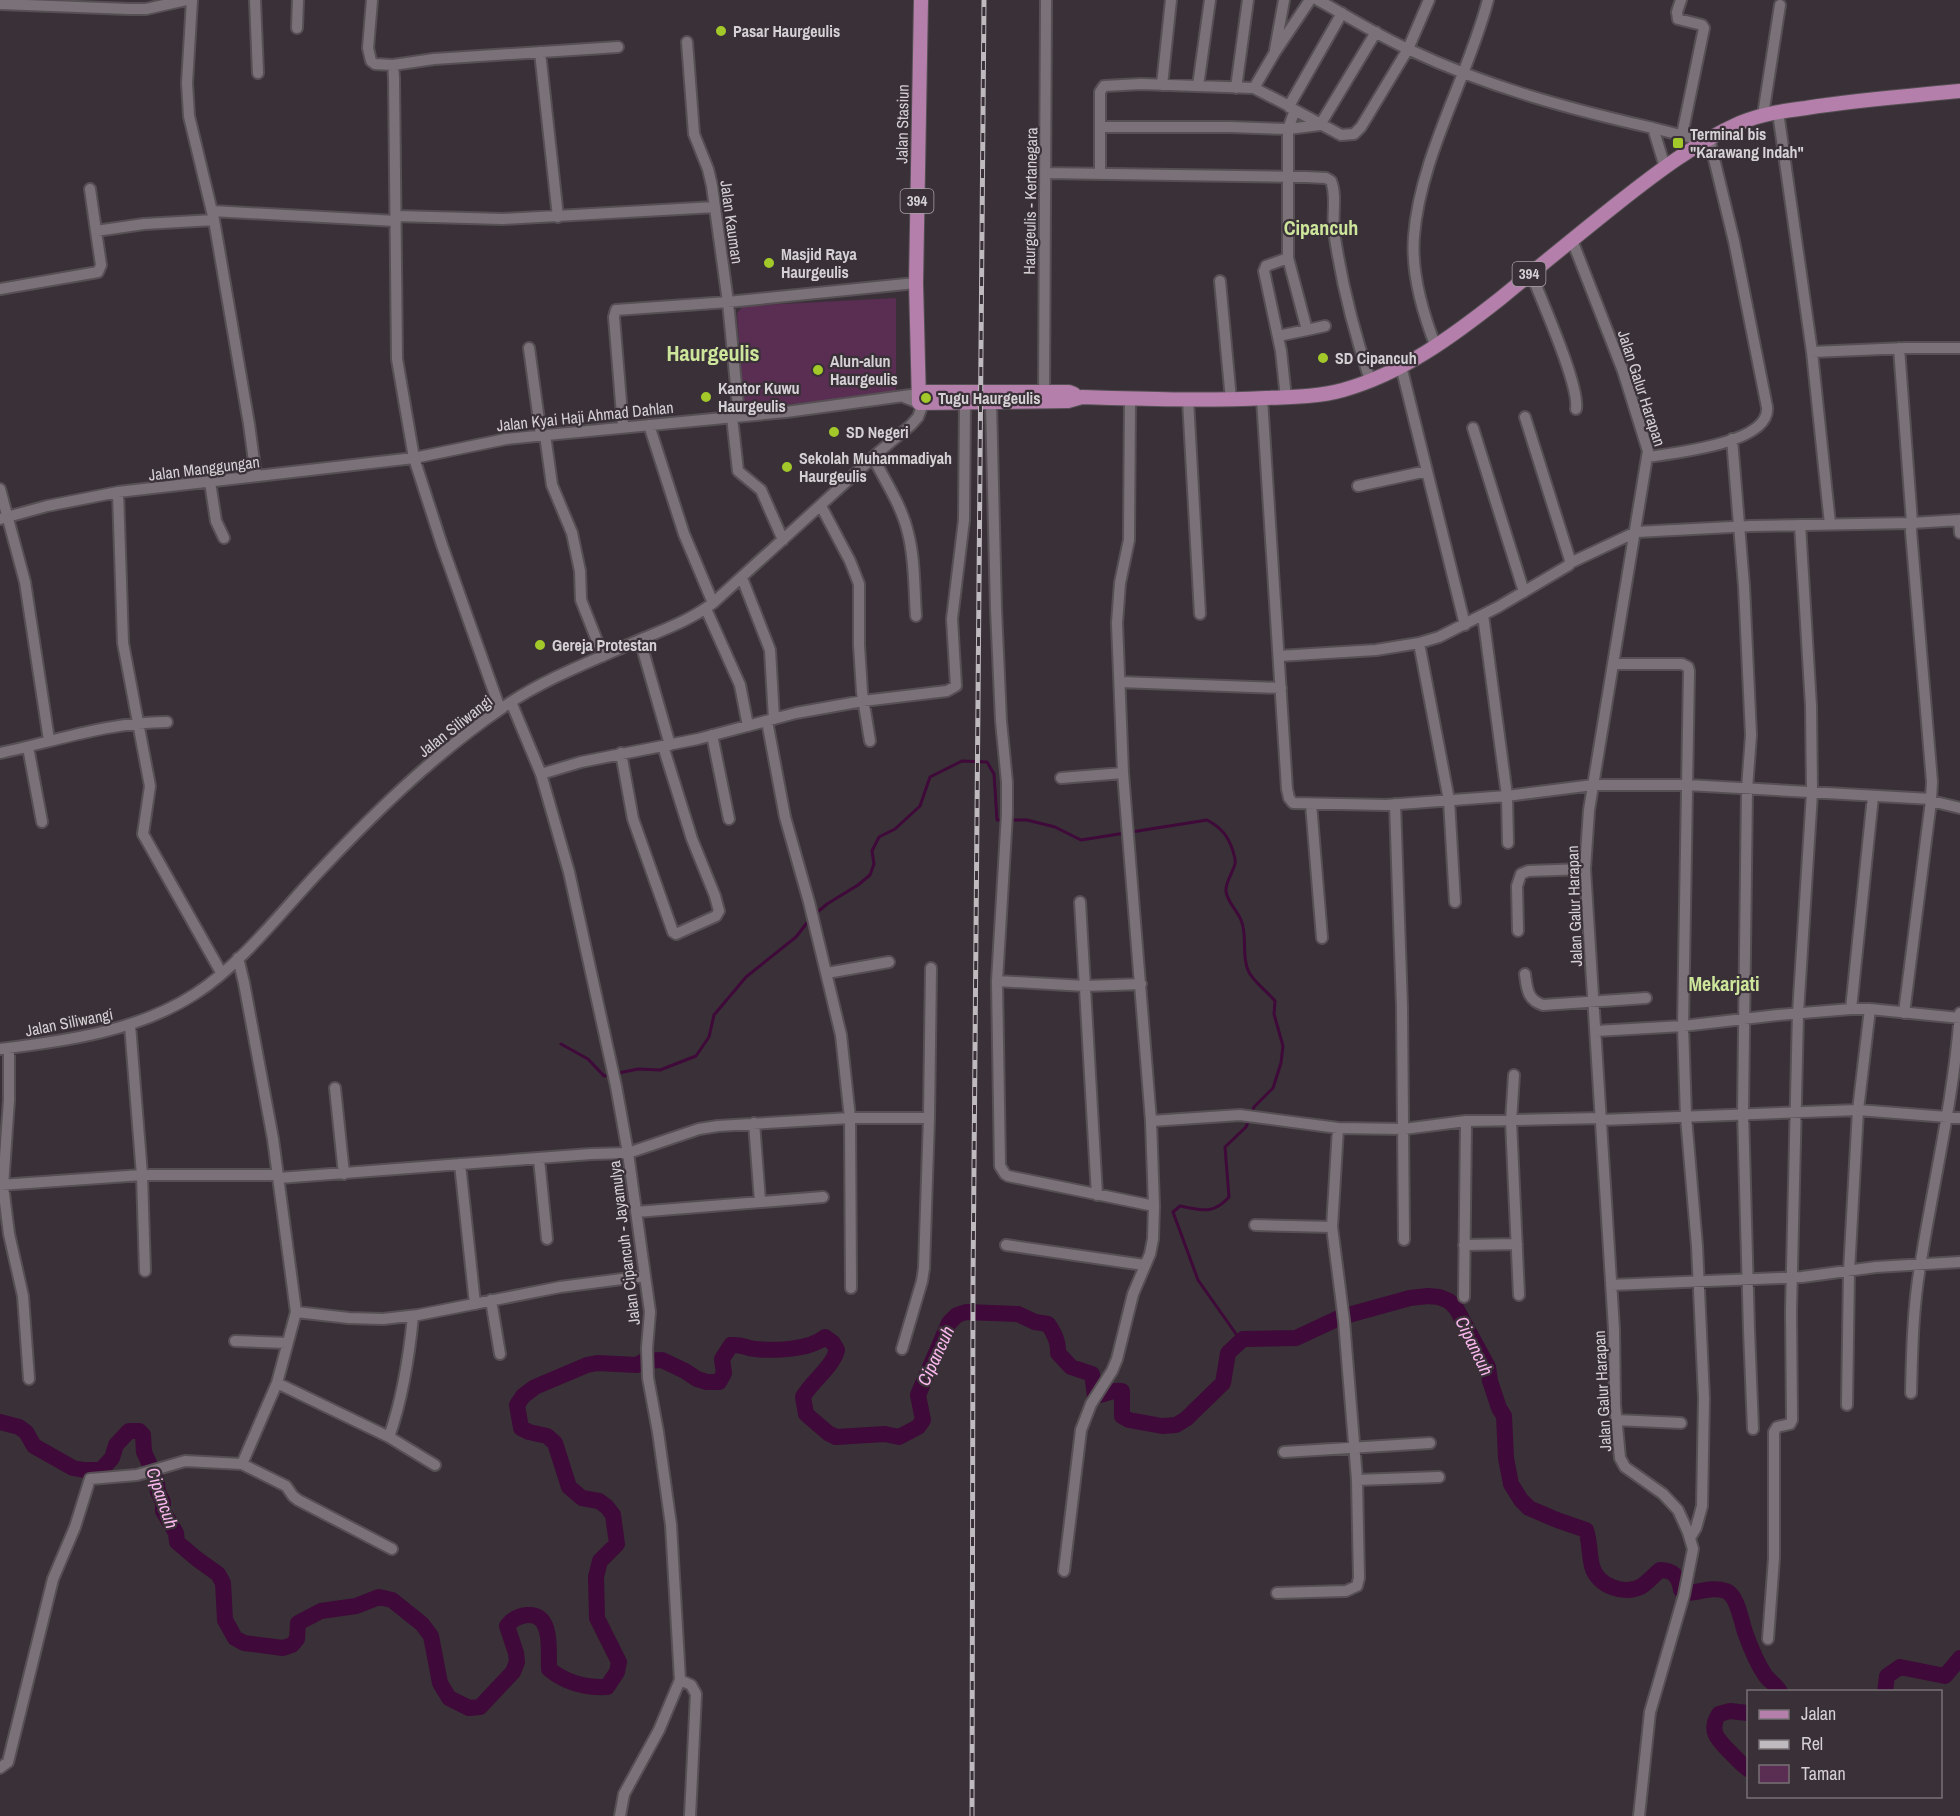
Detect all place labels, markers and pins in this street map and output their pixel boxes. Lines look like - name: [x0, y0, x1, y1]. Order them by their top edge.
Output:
- place label: Pasar Haurgeulis: [733, 20, 840, 42]
- marker: Pasar Haurgeulis: [714, 24, 728, 38]
- place label: Terminal bis "Karawang Indah": [1690, 123, 1804, 163]
- marker: Terminal bis "Karawang Indah": [1671, 136, 1685, 150]
- place label: Masjid Raya Haurgeulis: [781, 243, 858, 283]
- marker: Masjid Raya Haurgeulis: [762, 256, 776, 270]
- place label: SD Cipancuh: [1335, 347, 1417, 369]
- place label: Alun-alun Haurgeulis: [830, 350, 898, 390]
- marker: SD Cipancuh: [1316, 351, 1330, 365]
- marker: Alun-alun Haurgeulis: [811, 363, 825, 377]
- place label: Kantor Kuwu Haurgeulis: [718, 377, 800, 417]
- place label: Tugu Haurgeulis: [938, 387, 1041, 409]
- marker: Kantor Kuwu Haurgeulis: [699, 390, 713, 404]
- marker: Tugu Haurgeulis: [919, 391, 933, 405]
- place label: SD Negeri: [846, 421, 909, 443]
- marker: SD Negeri: [827, 425, 841, 439]
- place label: Sekolah Muhammadiyah Haurgeulis: [799, 447, 952, 487]
- marker: Sekolah Muhammadiyah Haurgeulis: [780, 460, 794, 474]
- place label: Gereja Protestan: [552, 634, 657, 656]
- marker: Gereja Protestan: [533, 638, 547, 652]

